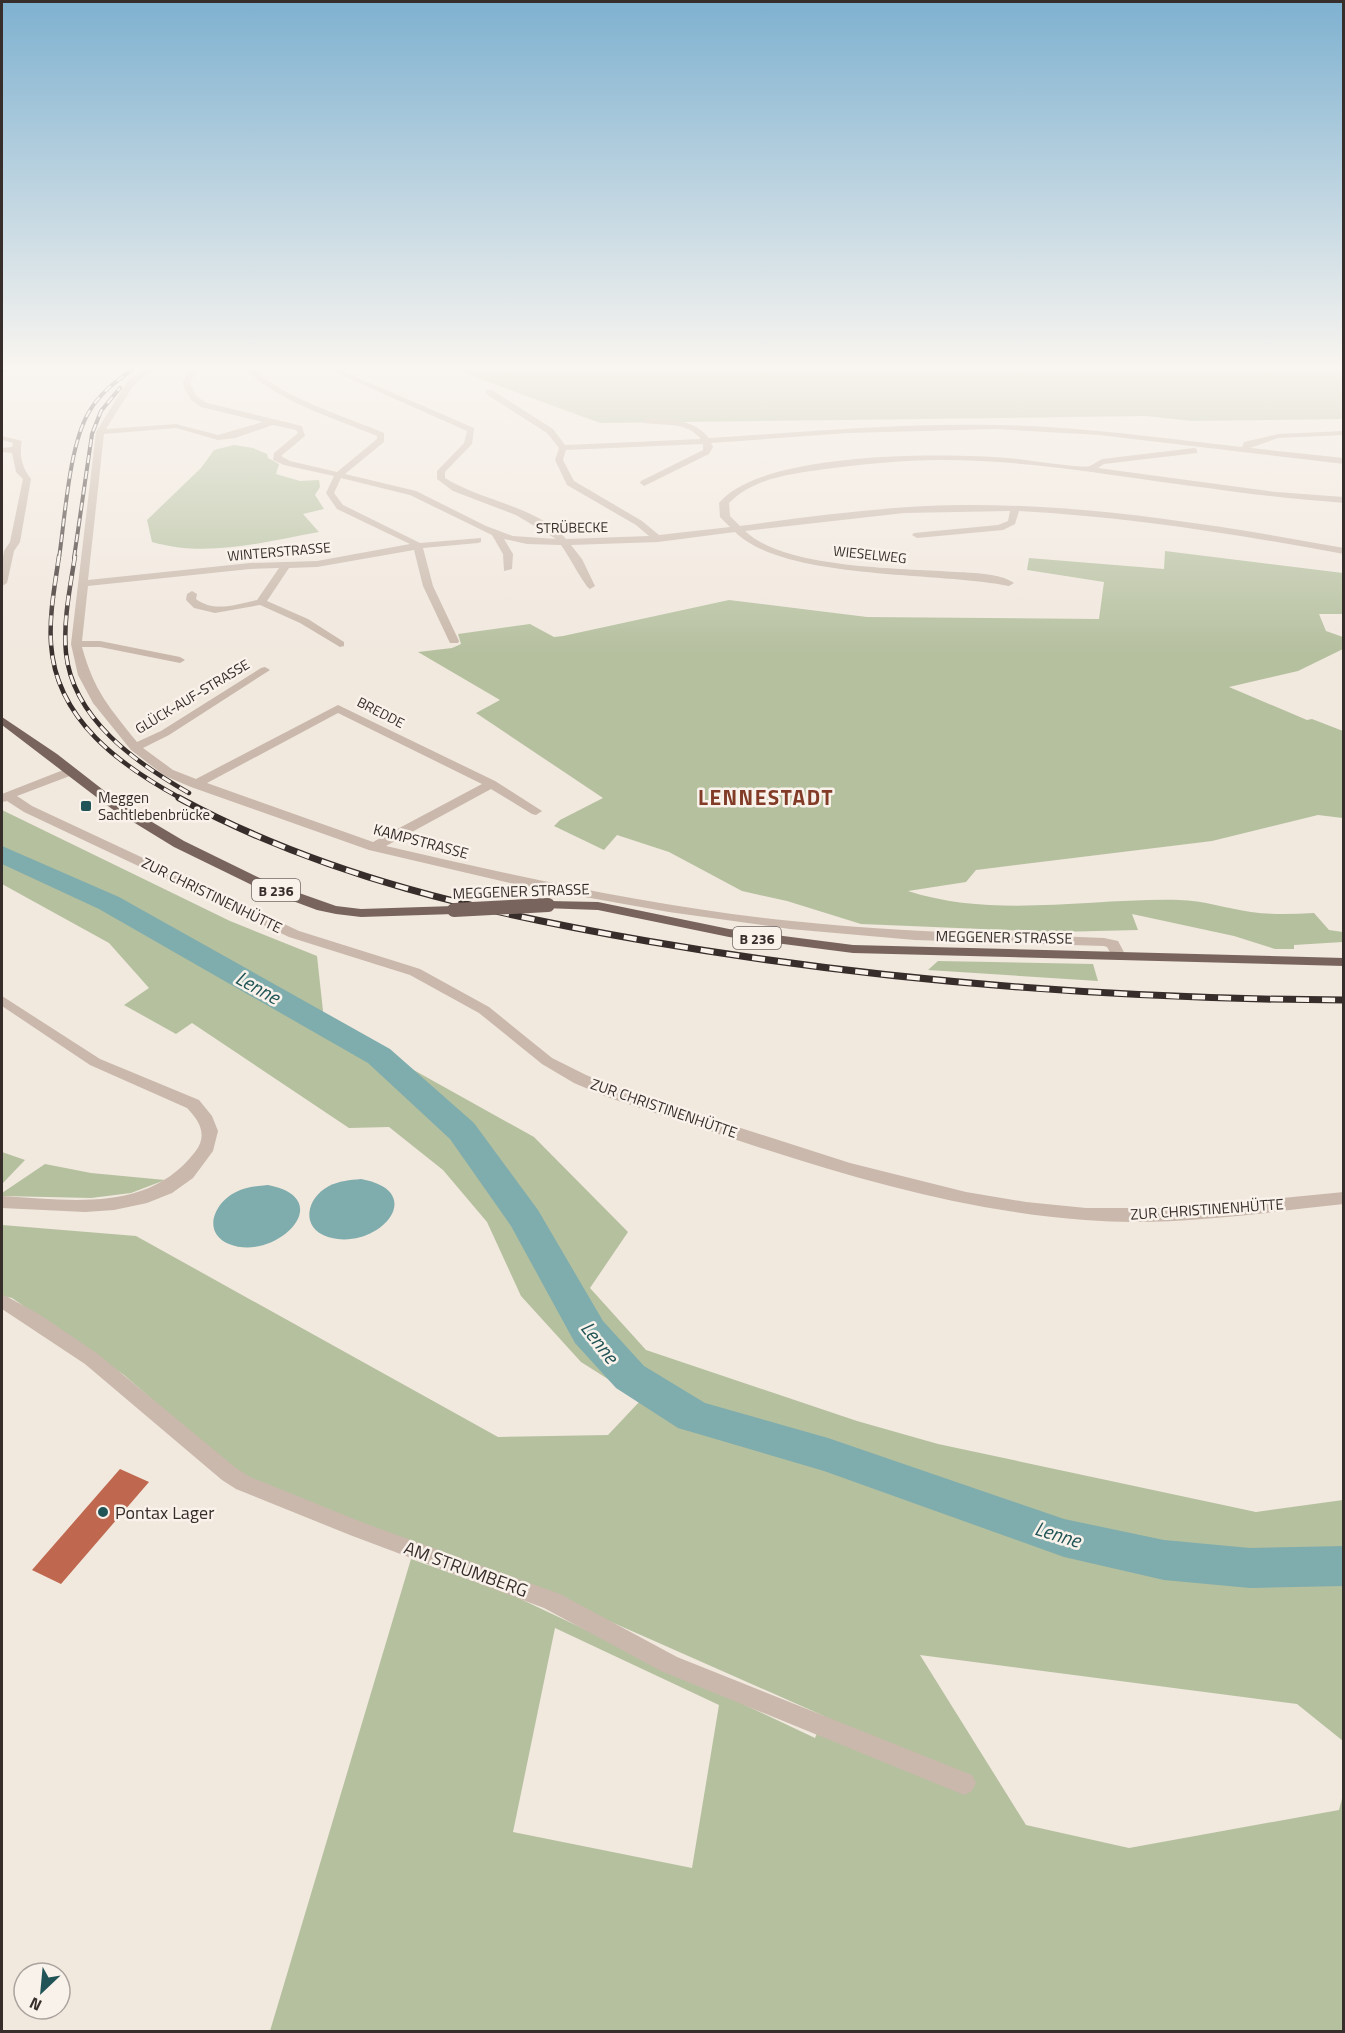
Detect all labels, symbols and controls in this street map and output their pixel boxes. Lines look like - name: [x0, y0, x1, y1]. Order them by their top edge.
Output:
- street label: STRÜBECKE: [536, 516, 609, 538]
- street label: WINTERSTRASSE: [226, 536, 332, 566]
- street label: WIESELWEG: [832, 540, 908, 568]
- street label: GLÜCK-AUF-STRASSE: [131, 653, 253, 739]
- street label: BREDDE: [354, 691, 409, 733]
- district label: LENNESTADT: [698, 781, 834, 813]
- place label: Meggen Sachtlebenbrücke: [98, 786, 210, 826]
- marker: Meggen Sachtlebenbrücke: [79, 799, 93, 813]
- street label: KAMPSTRASSE: [371, 817, 471, 865]
- street label: ZUR CHRISTINENHÜTTE: [138, 851, 286, 939]
- street label: MEGGENER STRASSE: [452, 877, 590, 905]
- road number: B 236: [252, 879, 300, 901]
- street label: MEGGENER STRASSE: [935, 924, 1073, 950]
- road number: B 236: [733, 927, 781, 949]
- water label: Lenne: [230, 962, 288, 1013]
- street label: ZUR CHRISTINENHÜTTE: [588, 1072, 740, 1144]
- street label: ZUR CHRISTINENHÜTTE: [1130, 1192, 1284, 1226]
- water label: Lenne: [573, 1314, 628, 1371]
- place label: Pontax Lager: [115, 1499, 214, 1526]
- marker: Pontax Lager: [96, 1505, 110, 1519]
- water label: Lenne: [1031, 1512, 1087, 1556]
- street label: AM STRUMBERG: [400, 1534, 532, 1604]
- north arrow: [12, 1961, 72, 2021]
- text: N: [25, 1991, 46, 2018]

